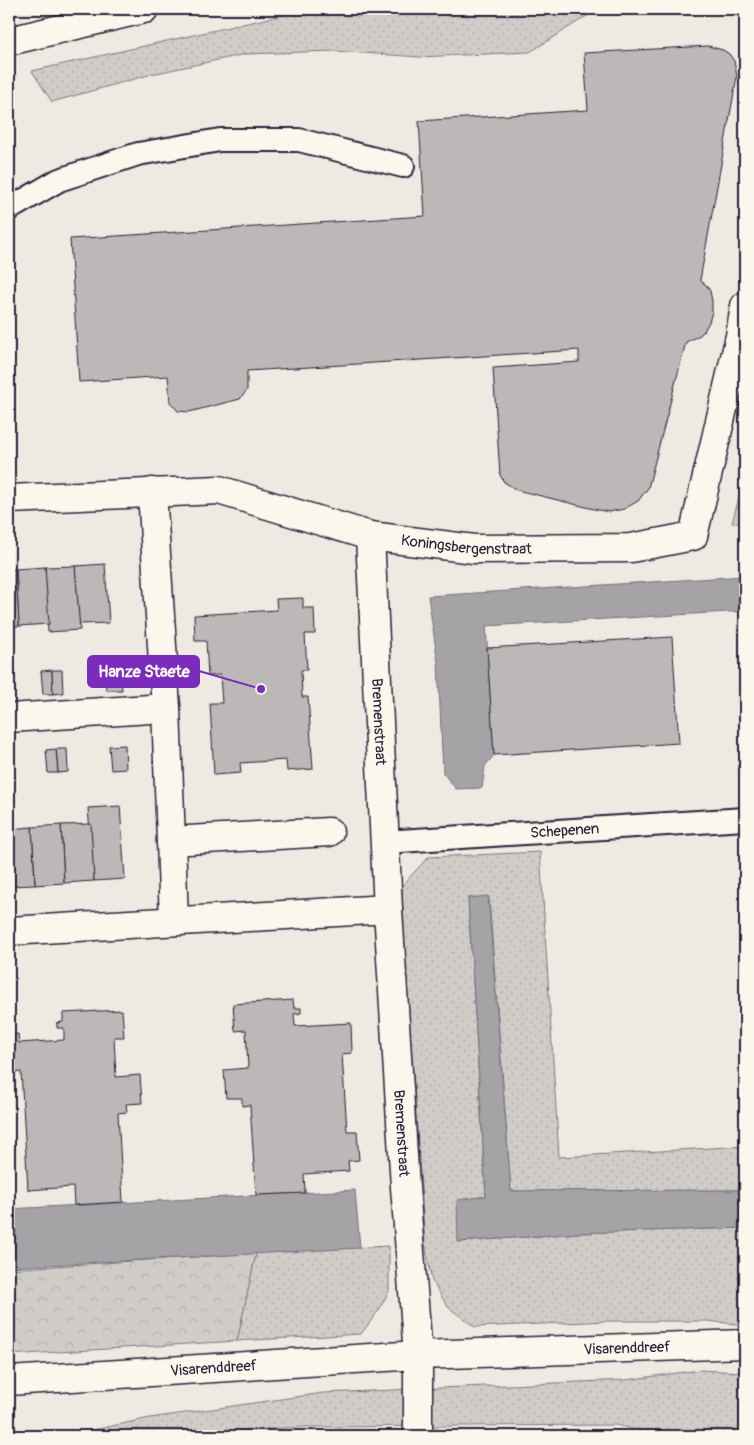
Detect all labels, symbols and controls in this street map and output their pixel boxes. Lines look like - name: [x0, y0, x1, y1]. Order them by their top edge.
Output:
- street label: Koningsbergenstraat: [400, 531, 533, 559]
- callout: Hanze Staete: [88, 656, 199, 687]
- text: Hanze Staete: [98, 662, 191, 682]
- street label: Bremenstraat: [367, 678, 390, 767]
- street label: Schepenen: [530, 819, 600, 843]
- street label: Bremenstraat: [389, 1089, 413, 1178]
- street label: Visarenddreef: [583, 1338, 671, 1359]
- street label: Visarenddreef: [170, 1356, 258, 1381]

